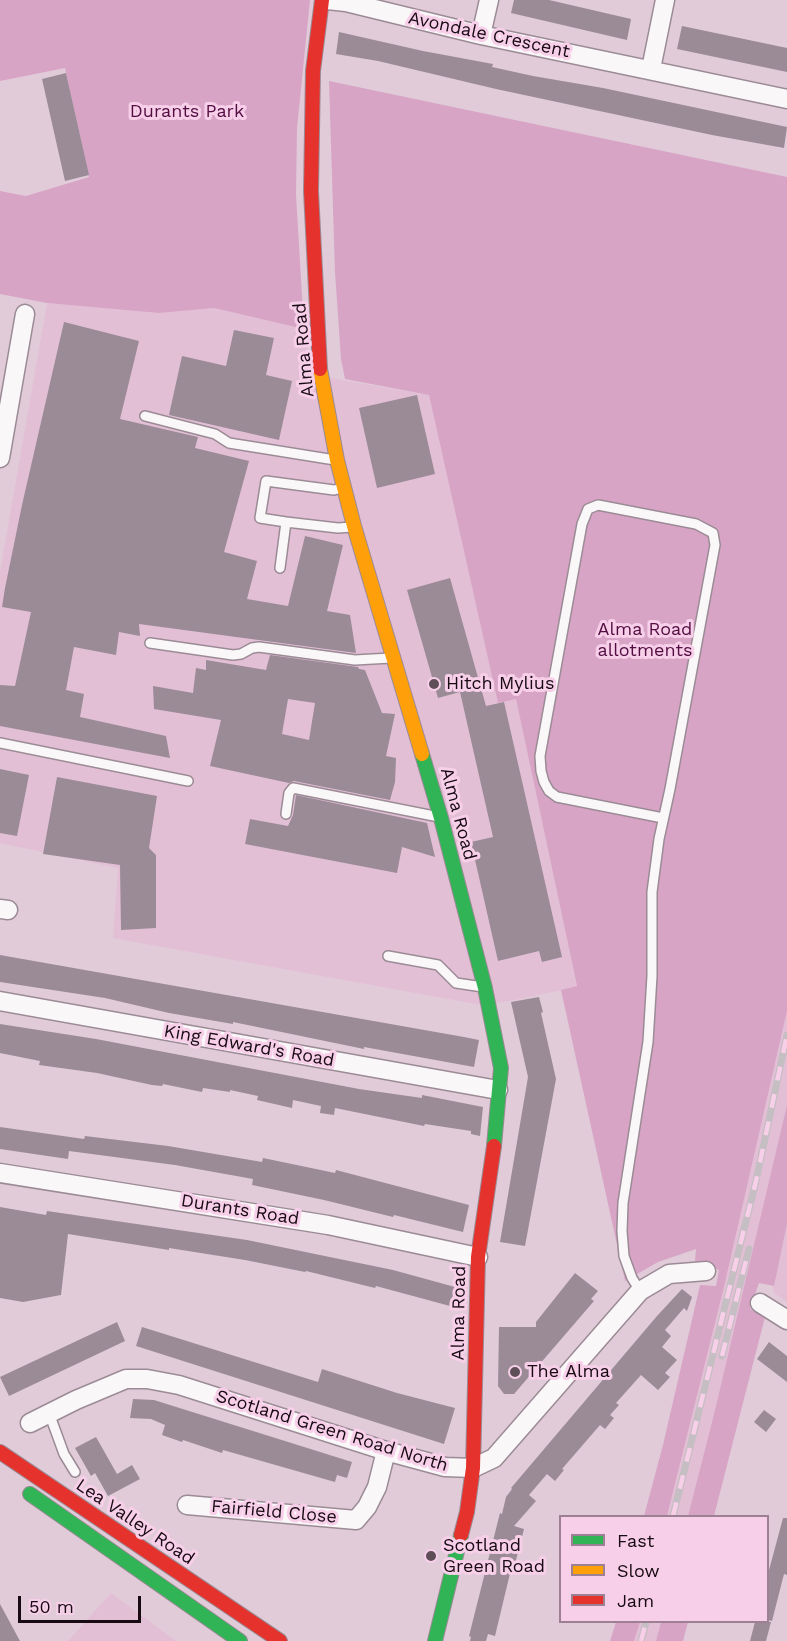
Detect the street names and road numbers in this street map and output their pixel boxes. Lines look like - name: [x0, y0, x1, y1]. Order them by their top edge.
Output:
- street label: Avondale Crescent: [406, 7, 572, 63]
- street label: Alma Road: [289, 302, 319, 398]
- street label: Alma Road: [435, 765, 481, 863]
- street label: King Edward's Road: [162, 1020, 336, 1072]
- street label: Durants Road: [179, 1190, 301, 1230]
- street label: Alma Road: [447, 1265, 471, 1361]
- street label: Scotland Green Road North: [213, 1385, 451, 1477]
- street label: Lea Valley Road: [72, 1474, 198, 1570]
- street label: Fairfield Close: [210, 1496, 338, 1528]

